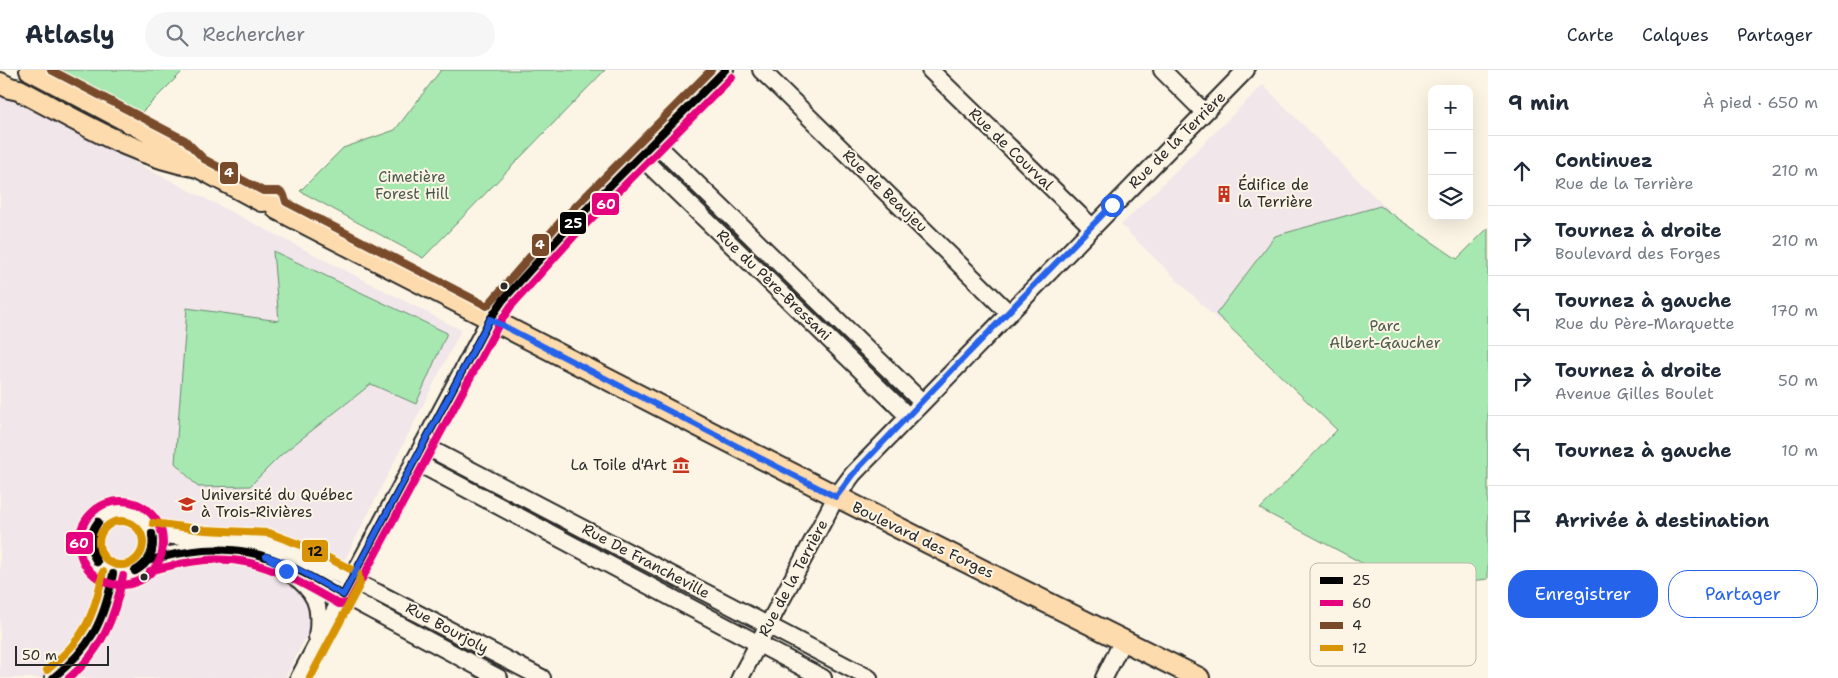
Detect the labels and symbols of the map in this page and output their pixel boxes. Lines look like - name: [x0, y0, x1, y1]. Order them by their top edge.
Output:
- street label: Rue de la Terrière: [1124, 87, 1230, 193]
- street label: Rue de Courval: [964, 104, 1058, 195]
- street label: Rue de Beaujeu: [838, 145, 932, 237]
- line badge: 4: [219, 161, 239, 185]
- text: 4: [224, 163, 234, 181]
- park label: Cimetière Forest Hill: [375, 167, 449, 204]
- place label: Édifice de la Terrière: [1238, 174, 1313, 212]
- building icon: Édifice de la Terrière: [1214, 184, 1234, 204]
- line badge: 60: [591, 192, 620, 216]
- route start: [1101, 194, 1124, 217]
- text: 60: [596, 195, 616, 213]
- line badge: 25: [559, 211, 587, 235]
- text: 25: [564, 214, 582, 232]
- street label: Rue du Père-Bressani: [712, 225, 836, 345]
- line badge: 4: [531, 233, 550, 257]
- text: 4: [535, 235, 545, 253]
- unlabelled marker: [499, 281, 509, 291]
- park label: Parc Albert-Gaucher: [1329, 316, 1441, 353]
- place label: La Toile d'Art: [571, 455, 667, 475]
- museum icon: La Toile d'Art: [671, 455, 691, 475]
- place label: Université du Québec à Trois-Rivières: [201, 485, 353, 522]
- school or university icon: Université du Québec à Trois-Rivières: [177, 494, 197, 514]
- street label: Boulevard des Forges: [849, 497, 997, 583]
- street label: Rue de la Terrière: [754, 516, 832, 640]
- street label: Rue De Francheville: [579, 519, 713, 603]
- unlabelled marker: [190, 524, 200, 534]
- line badge: 60: [65, 531, 94, 555]
- text: 60: [69, 534, 89, 552]
- line badge: 12: [301, 539, 329, 563]
- text: 12: [307, 542, 323, 560]
- route end: [275, 560, 298, 583]
- legend: [1310, 563, 1476, 666]
- text: 25: [1352, 571, 1370, 589]
- unlabelled marker: [139, 572, 149, 582]
- text: 60: [1352, 594, 1371, 612]
- street label: Rue Bourjoly: [402, 598, 492, 658]
- text: 4: [1352, 616, 1362, 634]
- text: 12: [1352, 639, 1367, 657]
- scale bar: [15, 643, 109, 666]

